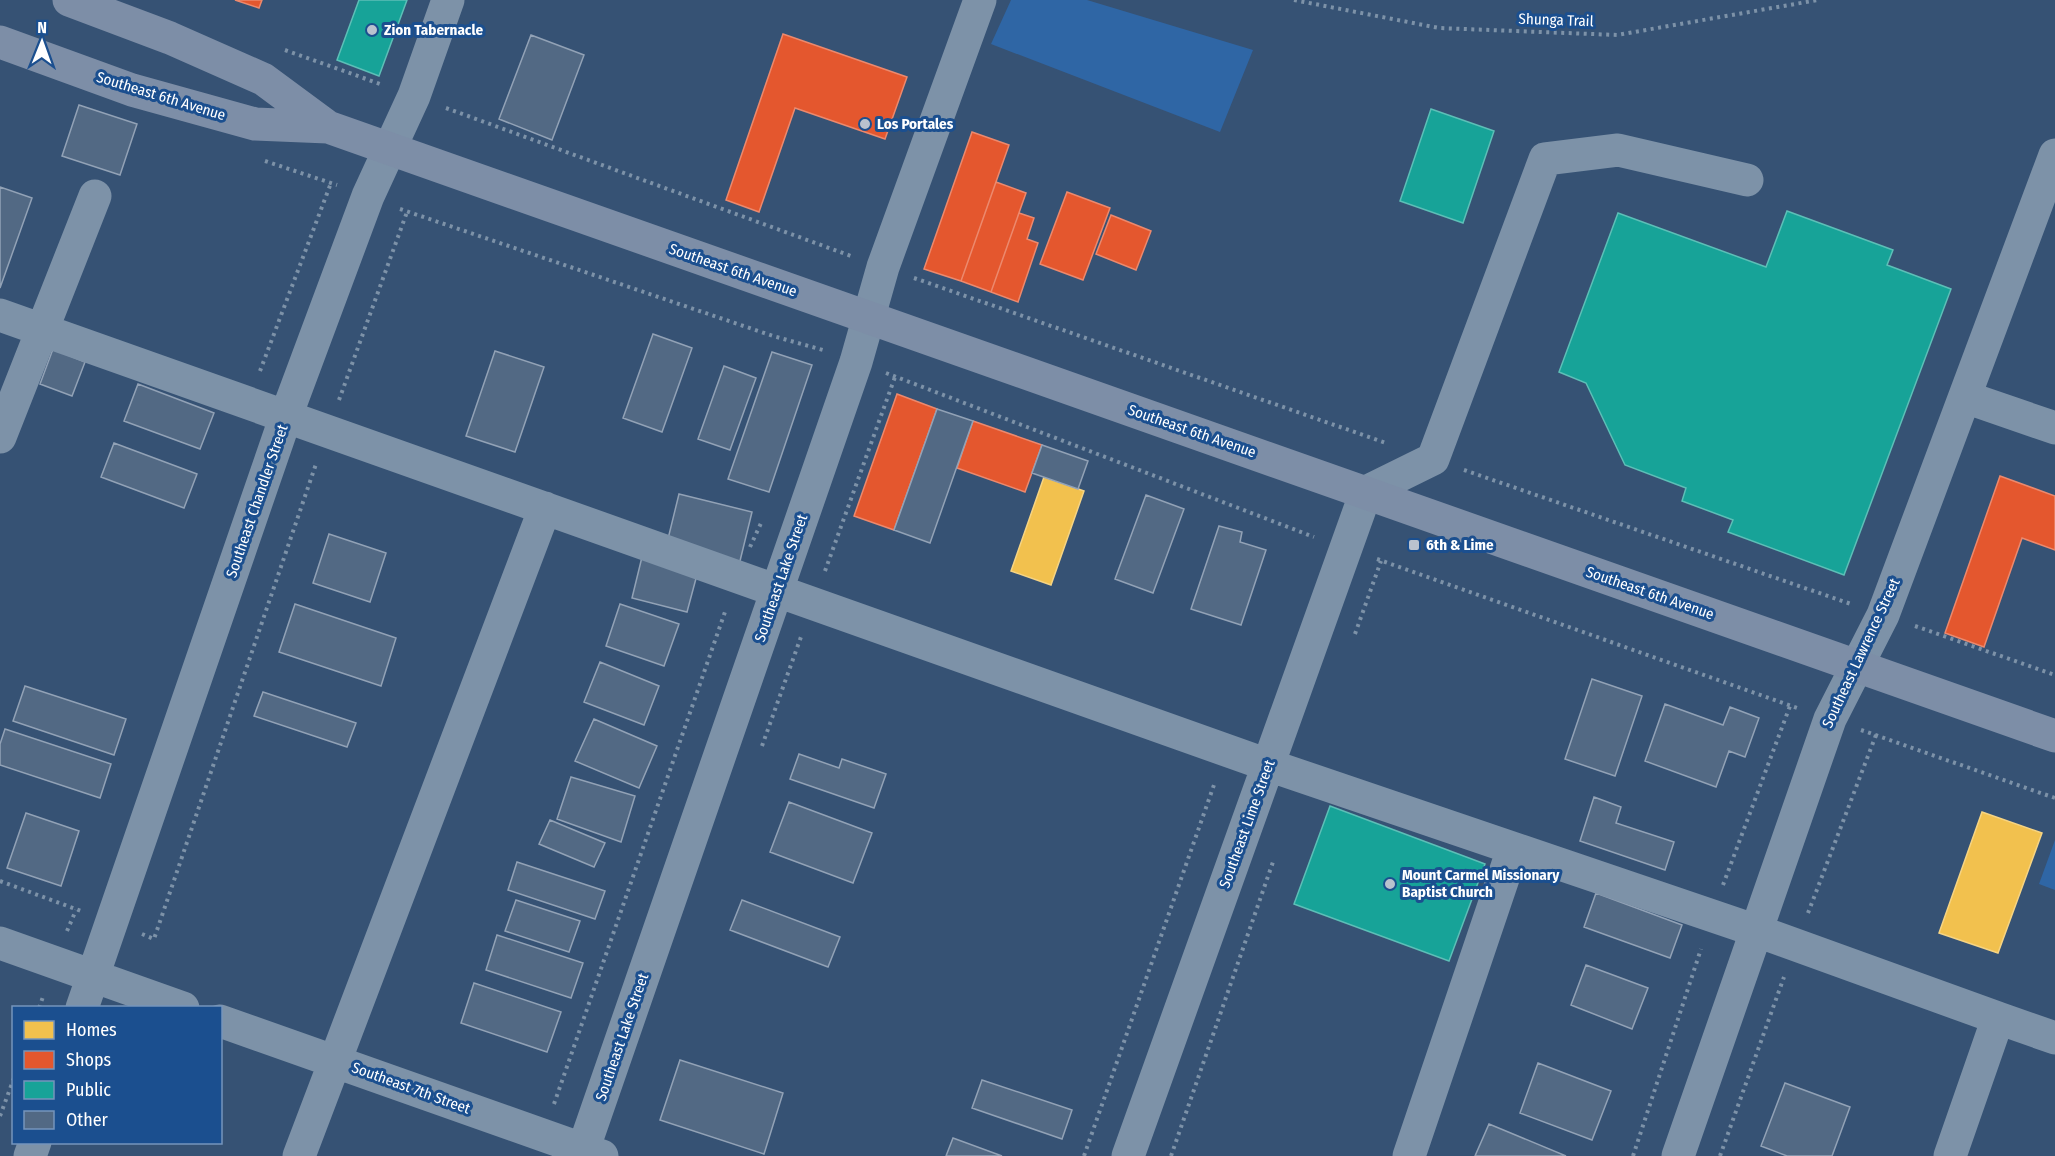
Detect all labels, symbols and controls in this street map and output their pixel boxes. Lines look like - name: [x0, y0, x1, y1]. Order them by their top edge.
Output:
- street label: Shunga Trail: [1518, 10, 1594, 30]
- north arrow: [12, 12, 72, 72]
- text: N: [37, 18, 47, 37]
- place label: Zion Tabernacle: [384, 21, 483, 39]
- marker: Zion Tabernacle: [365, 23, 379, 37]
- street label: Southeast 6th Avenue: [94, 68, 228, 124]
- place label: Los Portales: [877, 115, 954, 133]
- marker: Los Portales: [858, 117, 872, 131]
- street label: Southeast 6th Avenue: [667, 240, 799, 300]
- street label: Southeast 6th Avenue: [1126, 401, 1258, 461]
- street label: Southeast Chandler Street: [222, 422, 292, 580]
- street label: Southeast Lake Street: [751, 512, 811, 644]
- place label: 6th & Lime: [1426, 536, 1494, 554]
- marker: 6th & Lime: [1407, 538, 1421, 552]
- street label: Southeast 6th Avenue: [1584, 563, 1716, 623]
- street label: Southeast Lawrence Street: [1818, 575, 1904, 731]
- street label: Southeast Lime Street: [1215, 757, 1279, 891]
- place label: Mount Carmel Missionary Baptist Church: [1402, 866, 1560, 901]
- marker: Mount Carmel Missionary Baptist Church: [1383, 877, 1397, 891]
- street label: Southeast Lake Street: [592, 971, 652, 1103]
- legend: [12, 1006, 222, 1144]
- text: Homes: [66, 1019, 117, 1041]
- text: Shops: [66, 1049, 111, 1071]
- street label: Southeast 7th Street: [349, 1058, 473, 1118]
- text: Public: [66, 1079, 111, 1101]
- text: Other: [66, 1109, 109, 1131]

